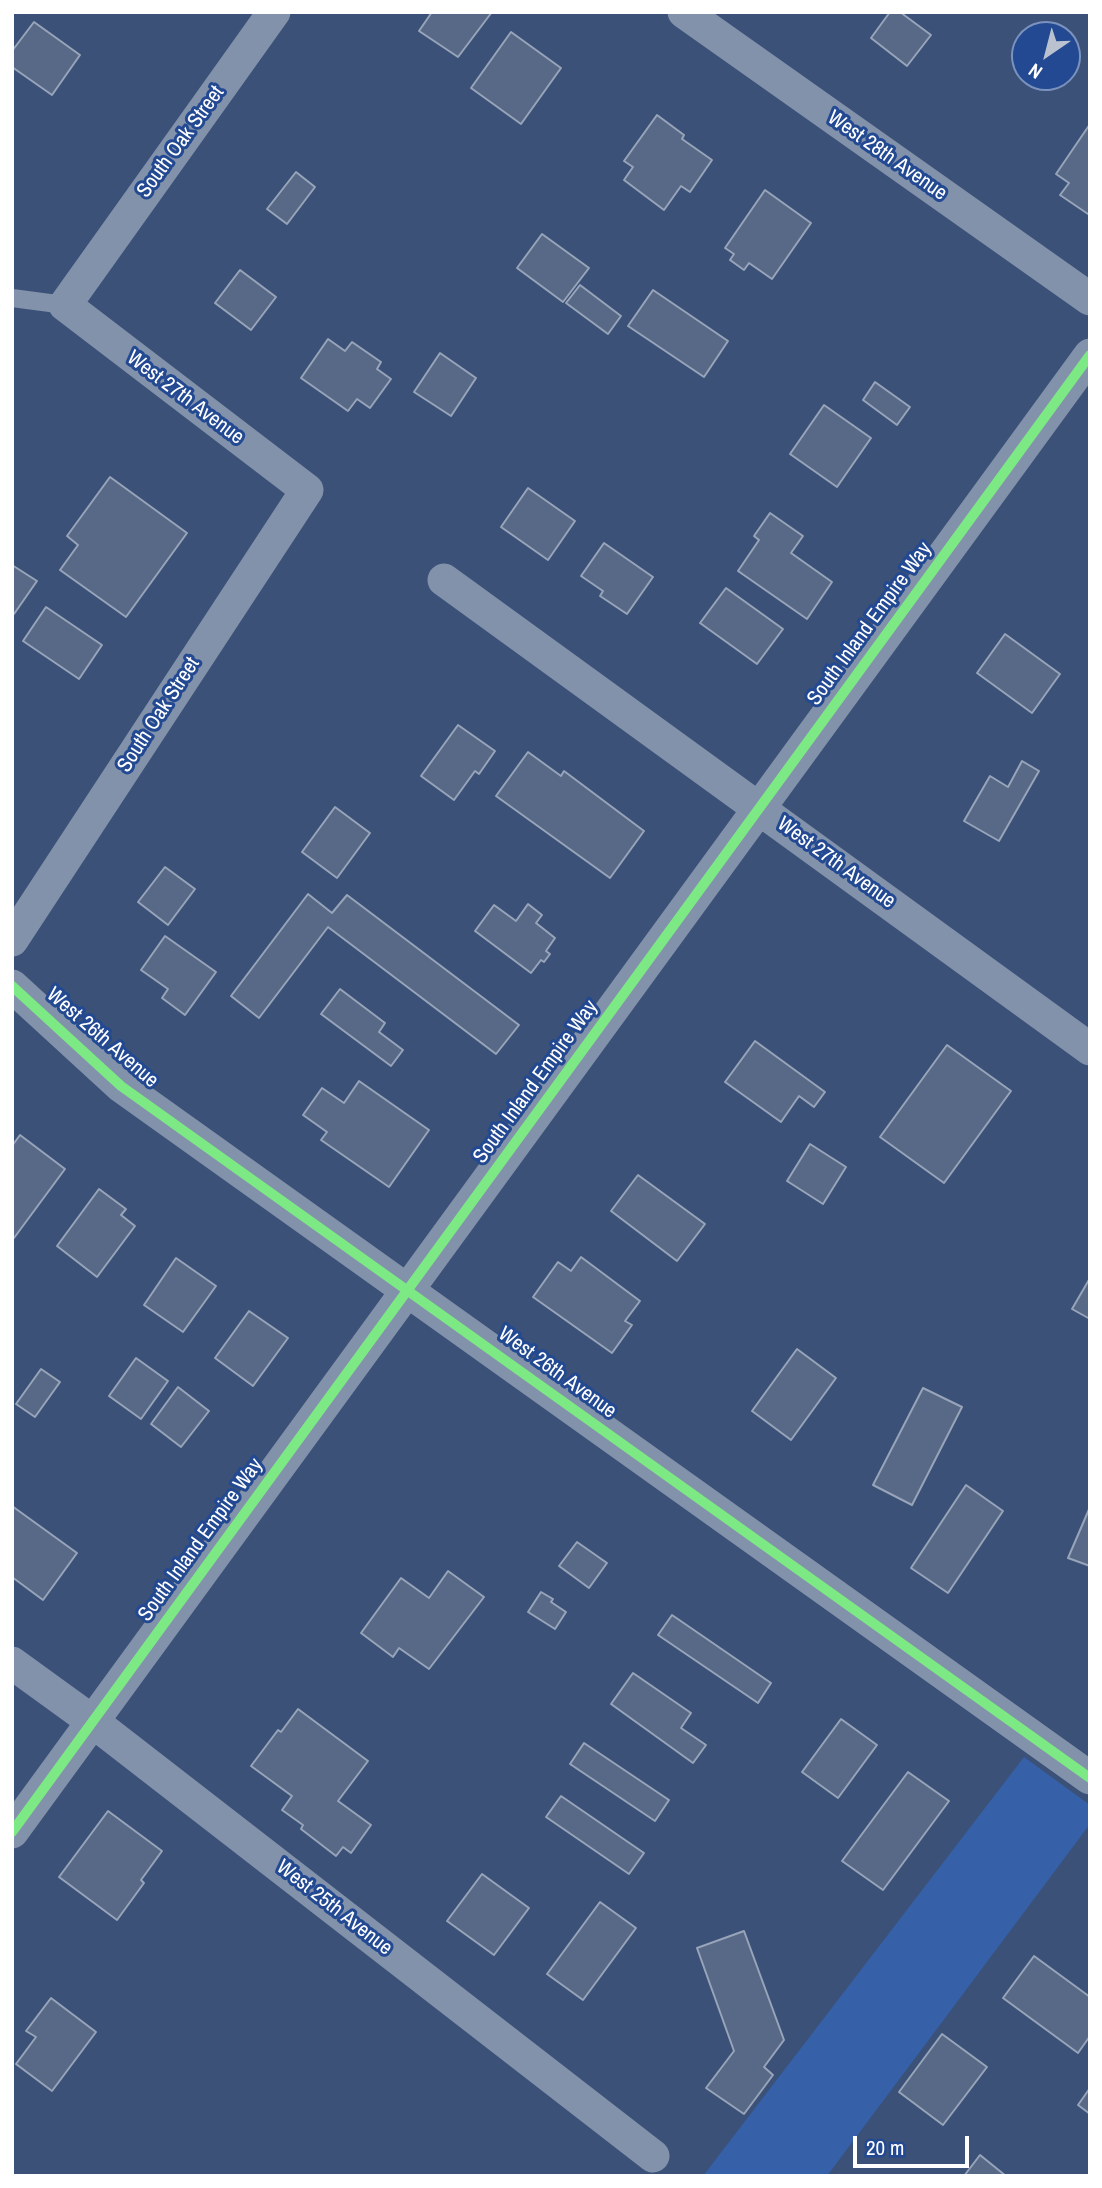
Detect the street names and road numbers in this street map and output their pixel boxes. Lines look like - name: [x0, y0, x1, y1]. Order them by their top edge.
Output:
- street label: South Oak Street: [132, 81, 230, 203]
- street label: West 28th Avenue: [822, 105, 952, 207]
- street label: West 27th Avenue: [121, 346, 249, 450]
- street label: South Inland Empire Way: [802, 537, 938, 711]
- street label: South Oak Street: [112, 653, 206, 777]
- street label: West 27th Avenue: [772, 812, 900, 914]
- street label: West 26th Avenue: [41, 983, 163, 1093]
- street label: South Inland Empire Way: [468, 995, 604, 1169]
- street label: West 26th Avenue: [493, 1322, 621, 1424]
- street label: South Inland Empire Way: [133, 1453, 269, 1627]
- street label: West 25th Avenue: [271, 1855, 397, 1961]

